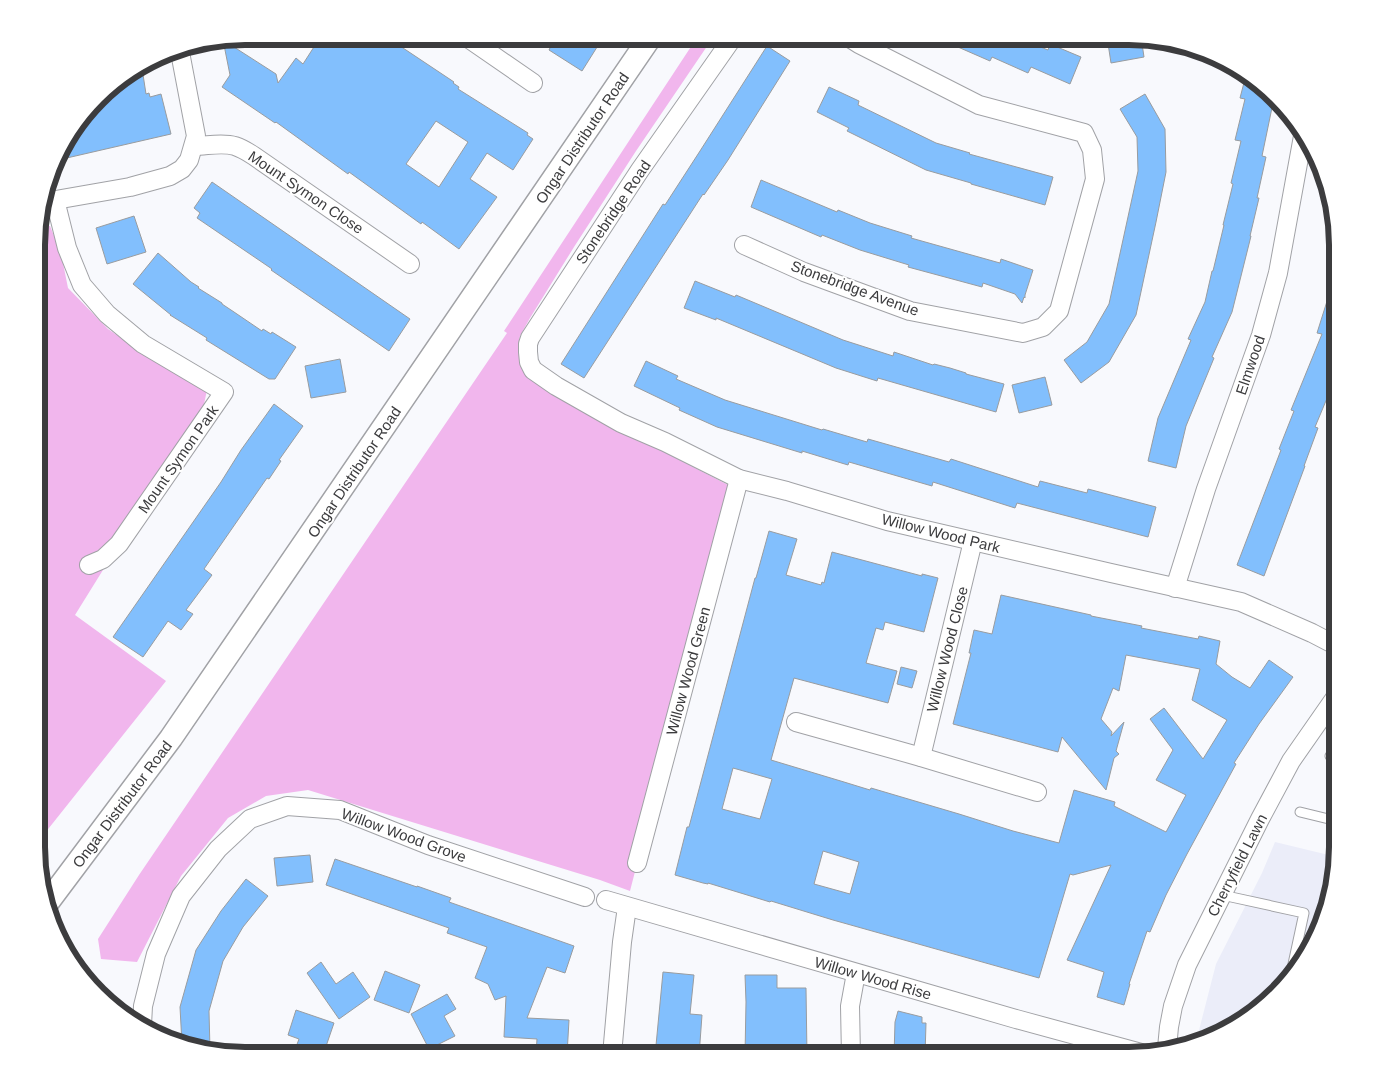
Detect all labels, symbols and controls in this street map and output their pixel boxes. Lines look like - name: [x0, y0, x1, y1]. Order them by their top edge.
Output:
- street label: Ongar Distributor Road: [532, 69, 632, 207]
- street label: Mount Symon Close: [245, 147, 367, 237]
- street label: Stonebridge Road: [572, 157, 654, 267]
- street label: Stonebridge Avenue: [789, 257, 921, 319]
- street label: Elmwood: [1232, 333, 1268, 397]
- street label: Mount Symon Park: [134, 401, 222, 516]
- street label: Ongar Distributor Road: [304, 403, 404, 541]
- street label: Willow Wood Park: [880, 510, 1002, 556]
- street label: Willow Wood Close: [923, 584, 971, 714]
- street label: Willow Wood Green: [663, 605, 713, 737]
- street label: Ongar Distributor Road: [69, 737, 175, 871]
- street label: Willow Wood Grove: [339, 805, 469, 865]
- street label: Cherryfield Lawn: [1204, 811, 1270, 919]
- street label: Willow Wood Rise: [813, 953, 933, 1003]

